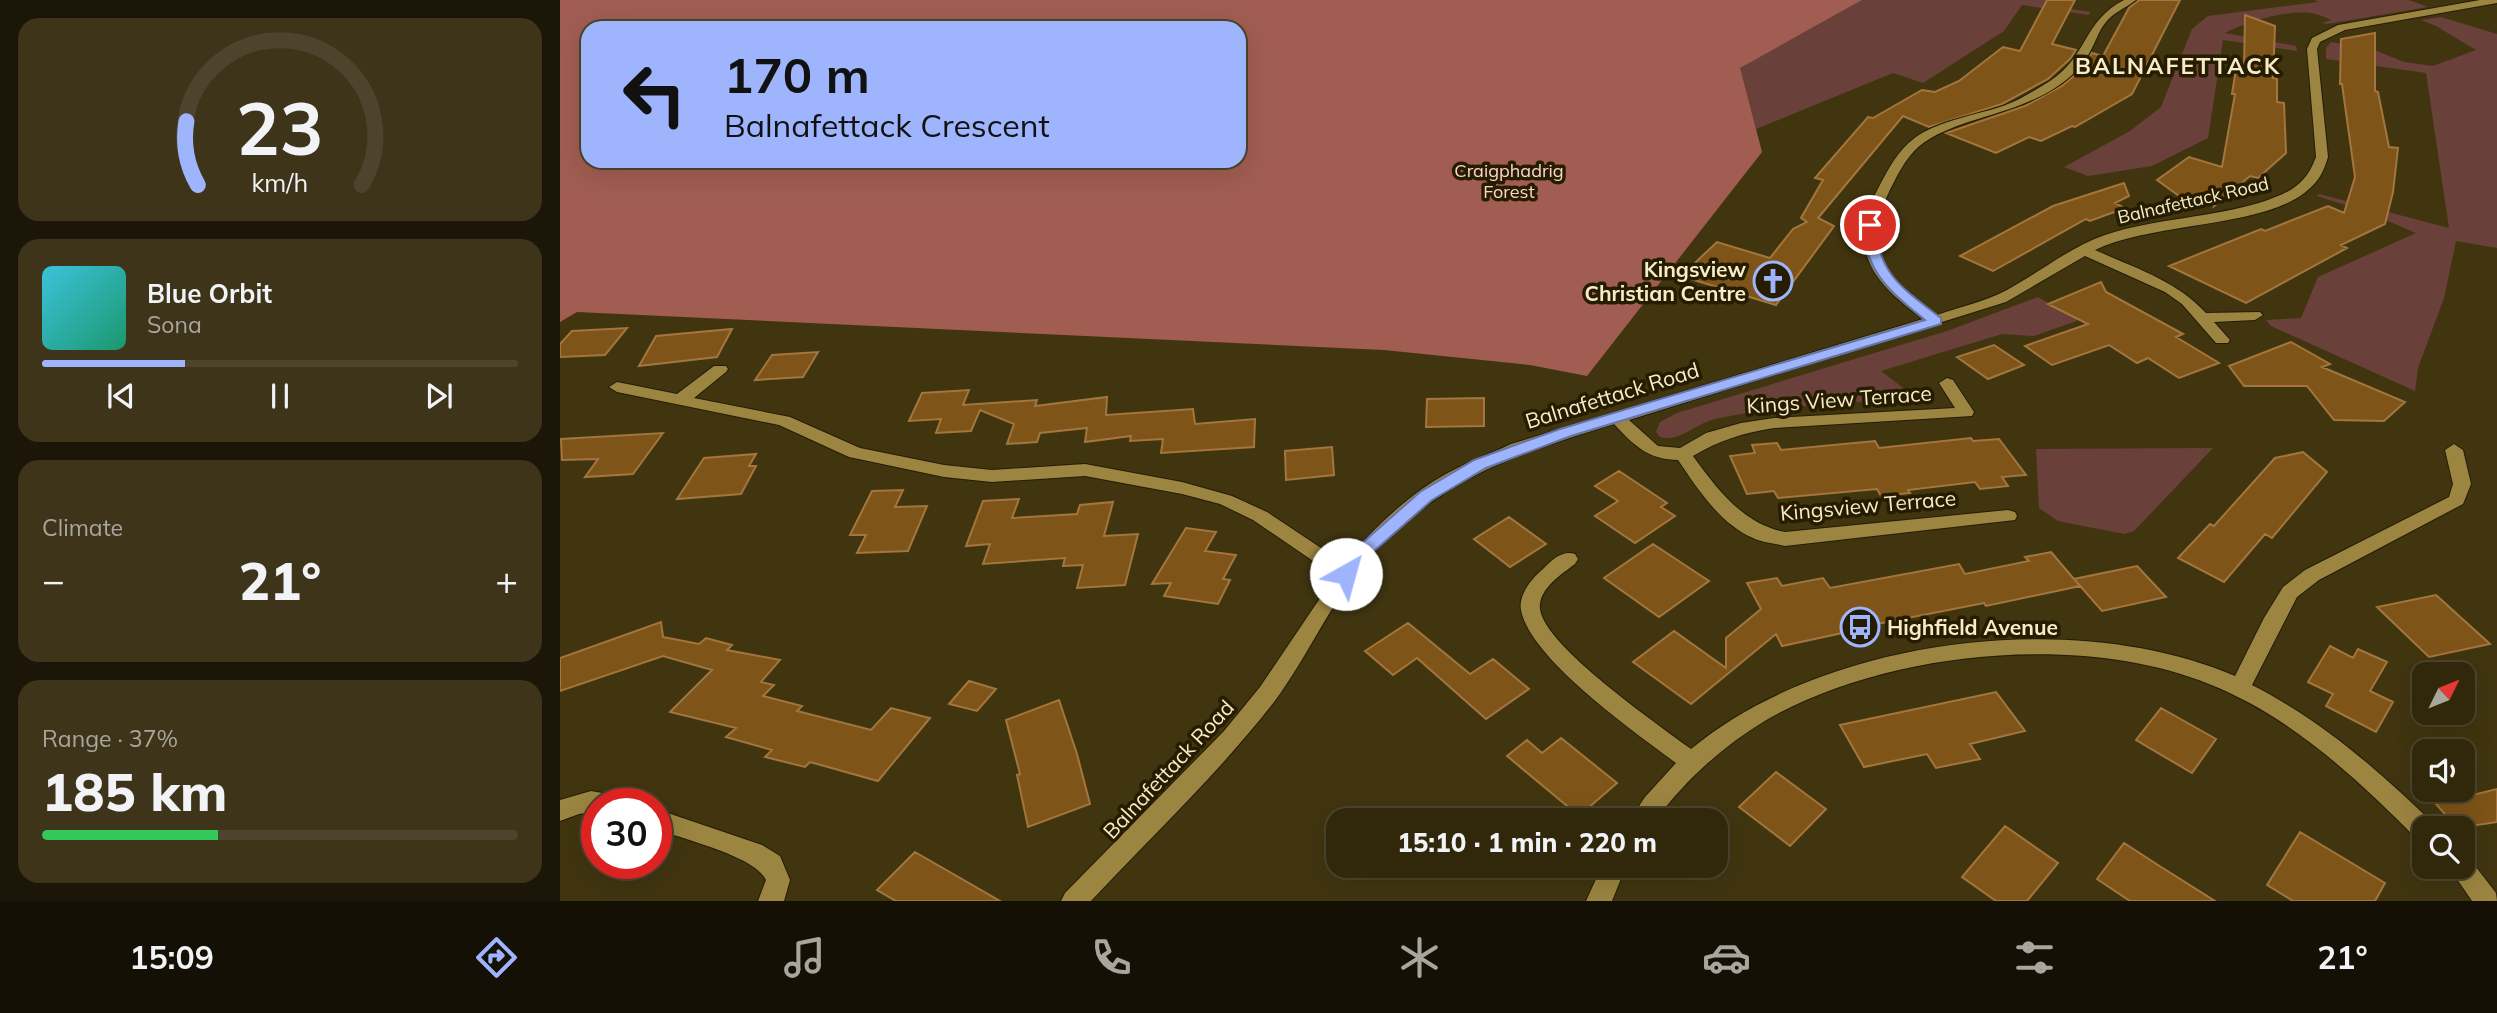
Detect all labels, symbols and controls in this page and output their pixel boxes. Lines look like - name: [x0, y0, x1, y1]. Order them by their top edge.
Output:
- text: 170 m: [724, 44, 870, 105]
- icon: left: [609, 49, 700, 140]
- district label: BALNAFETTACK: [2075, 51, 2281, 80]
- text: 23: [236, 83, 324, 174]
- text: Balnafettack Crescent: [724, 105, 1050, 145]
- park label: Craigphadrig Forest: [1454, 159, 1564, 203]
- text: km/h: [252, 167, 308, 198]
- street label: Balnafettack Road: [2115, 171, 2271, 229]
- pin: [1840, 195, 1900, 255]
- icon: arrive: [1851, 206, 1889, 244]
- place label: Kingsview Christian Centre: [1585, 256, 1746, 306]
- church icon: Kingsview Christian Centre: [1752, 260, 1794, 302]
- text: Blue Orbit: [147, 277, 272, 310]
- text: Sona: [147, 310, 202, 339]
- street label: Balnafettack Road: [1522, 356, 1702, 434]
- icon: previous: [102, 377, 140, 415]
- icon: pause: [261, 377, 299, 415]
- icon: next: [420, 377, 458, 415]
- street label: Kings View Terrace: [1745, 380, 1933, 418]
- street label: Kingsview Terrace: [1779, 484, 1957, 526]
- text: Climate: [42, 513, 123, 542]
- position arrow: [1309, 537, 1383, 611]
- text: 21°: [239, 548, 321, 613]
- text: −: [42, 556, 65, 604]
- text: +: [495, 556, 518, 604]
- bus stop icon: Highfield Avenue: [1839, 606, 1881, 648]
- place label: Highfield Avenue: [1887, 614, 2058, 640]
- north arrow: [2412, 662, 2474, 724]
- map controls: [2412, 662, 2475, 879]
- street label: Balnafettack Road: [1097, 694, 1239, 844]
- text: Range · 37%: [42, 724, 178, 753]
- button: sound: [2412, 739, 2475, 802]
- text: 185 km: [42, 759, 227, 824]
- speed limit sign: 30: [581, 788, 672, 879]
- button: search: [2412, 816, 2475, 879]
- text: 15:10 · 1 min · 220 m: [1397, 826, 1657, 859]
- icon: directions: [472, 933, 521, 982]
- icon: music: [780, 933, 829, 982]
- icon: phone: [1087, 933, 1136, 982]
- icon: climate: [1395, 933, 1444, 982]
- icon: car: [1702, 933, 1751, 982]
- icon: filters: [2010, 933, 2059, 982]
- text: 15:09: [129, 937, 214, 977]
- text: 21°: [2317, 937, 2368, 977]

